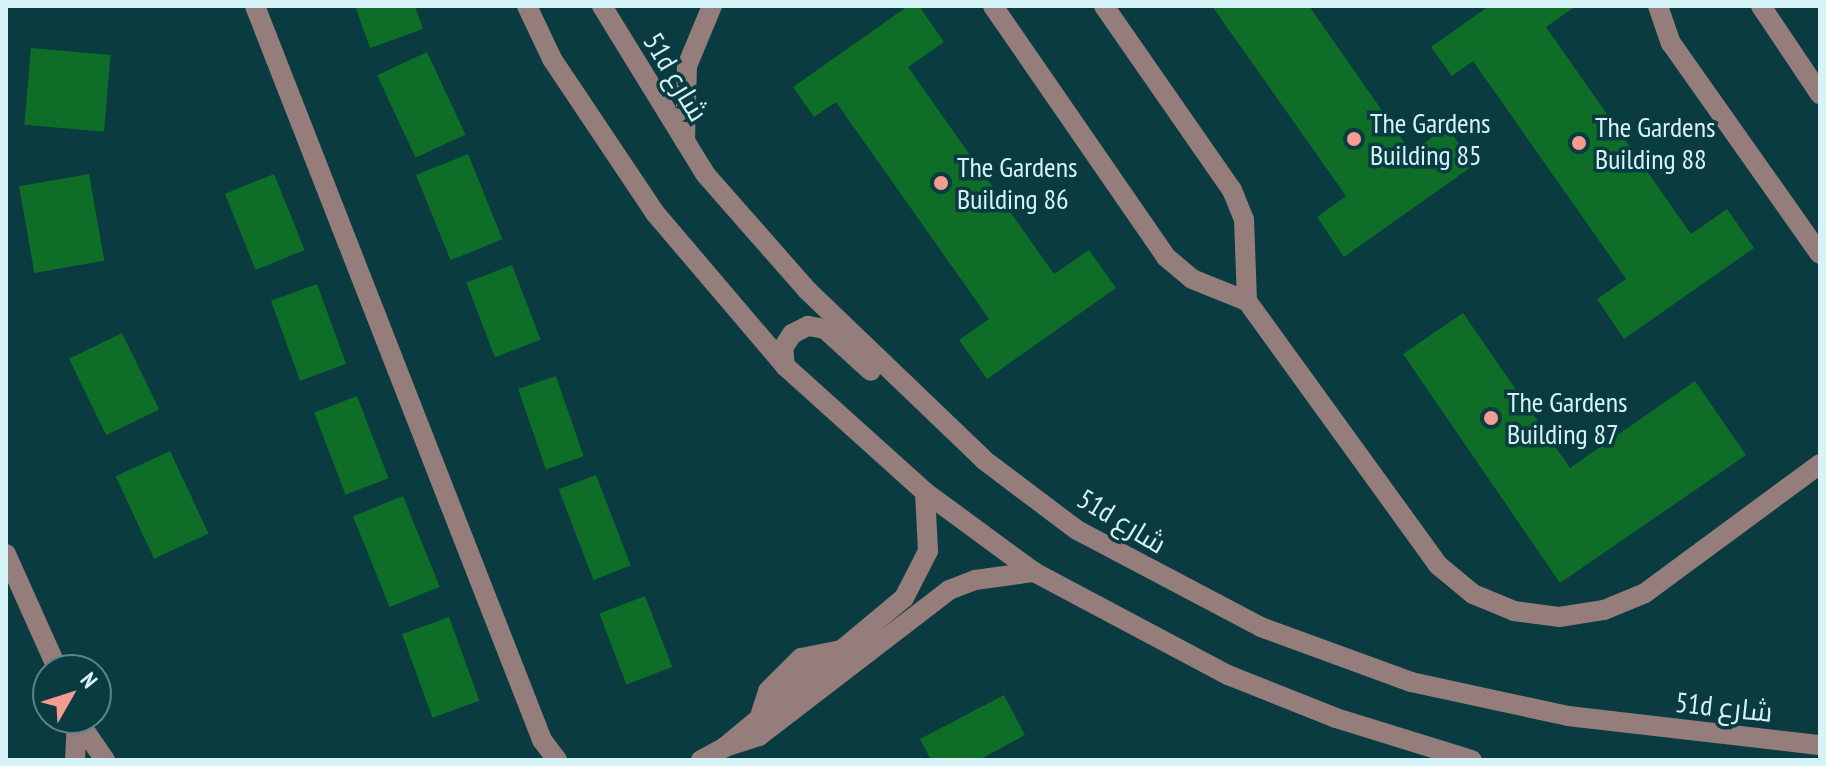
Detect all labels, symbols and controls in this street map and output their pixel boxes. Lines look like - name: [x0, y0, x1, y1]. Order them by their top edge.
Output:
- street label: 51d شارع: [636, 27, 716, 127]
- place label: The Gardens Building 85: [1370, 106, 1490, 172]
- place label: The Gardens Building 88: [1595, 110, 1715, 176]
- marker: The Gardens Building 85: [1345, 130, 1363, 148]
- marker: The Gardens Building 88: [1570, 134, 1588, 152]
- place label: The Gardens Building 86: [957, 150, 1077, 216]
- marker: The Gardens Building 86: [932, 174, 950, 192]
- place label: The Gardens Building 87: [1507, 385, 1627, 451]
- marker: The Gardens Building 87: [1482, 409, 1500, 427]
- street label: 51d شارع: [1072, 481, 1172, 561]
- north arrow: [32, 654, 112, 734]
- text: N: [74, 667, 104, 694]
- street label: 51d شارع: [1674, 685, 1774, 729]

